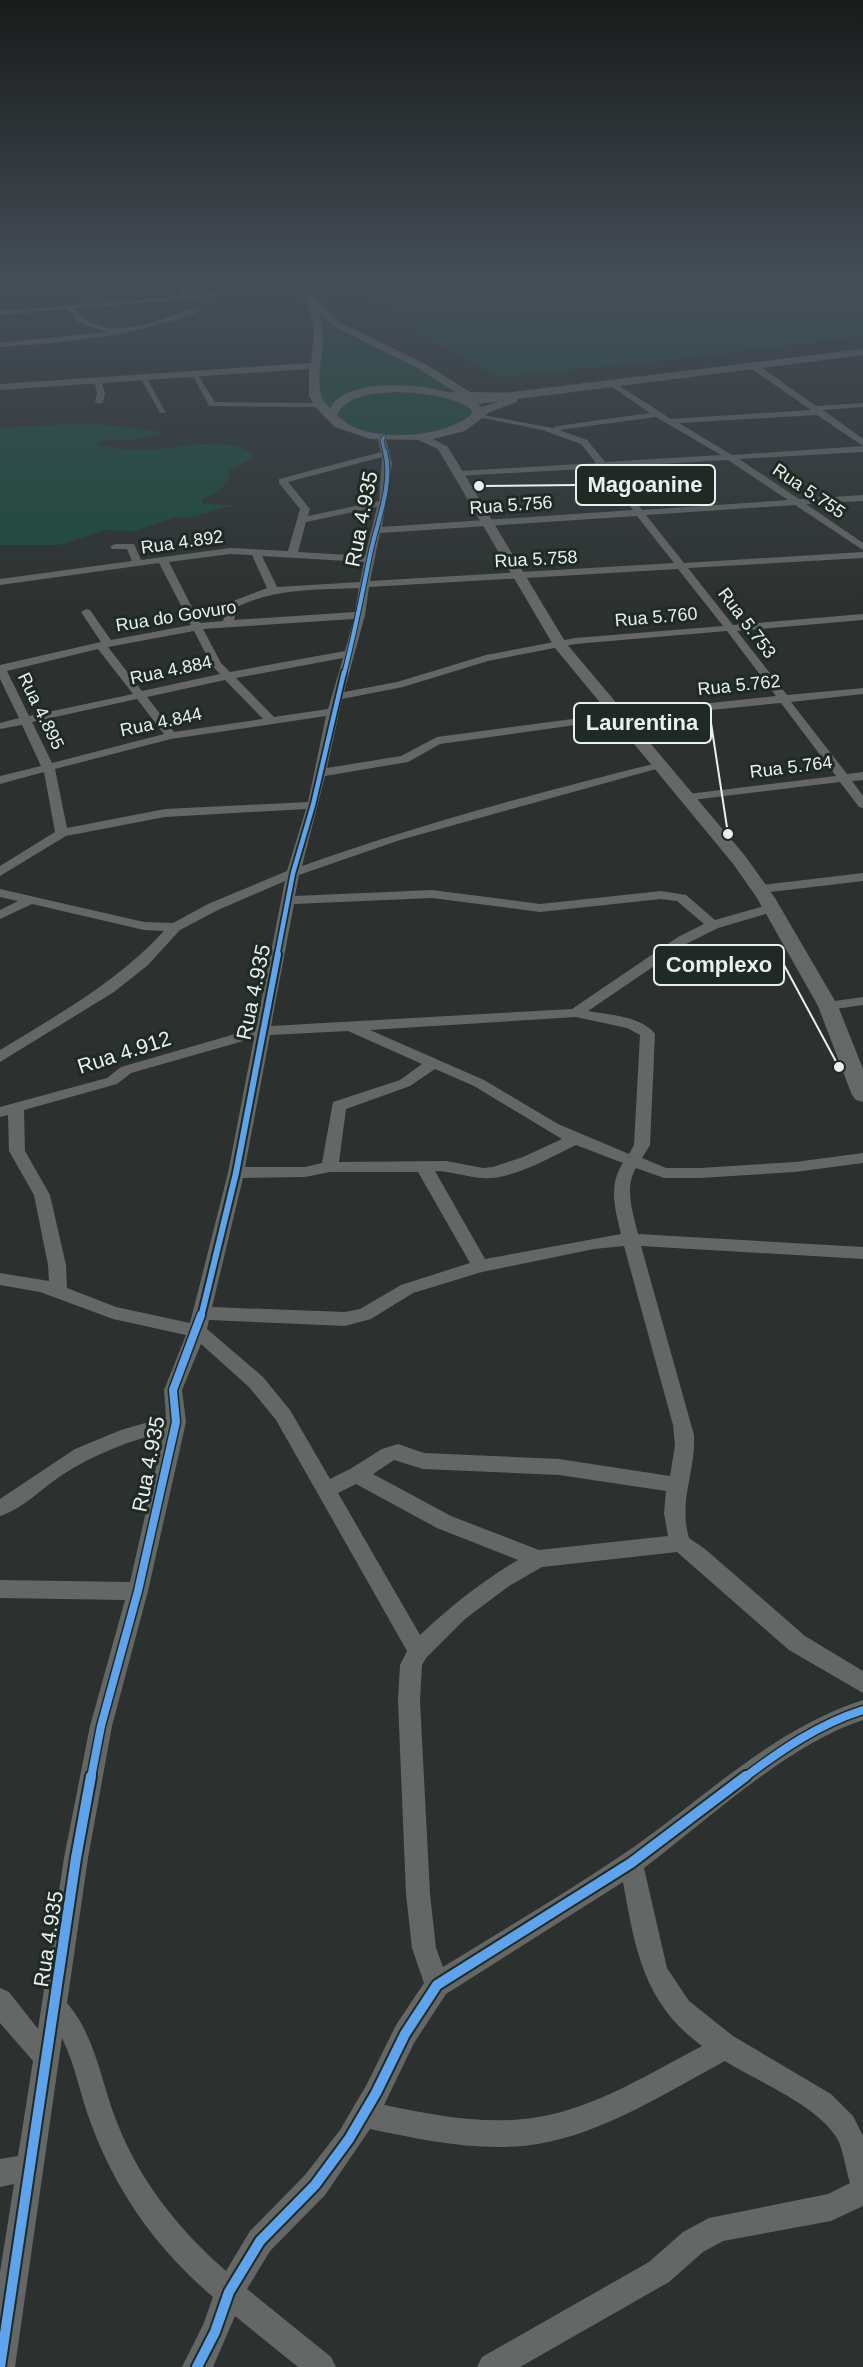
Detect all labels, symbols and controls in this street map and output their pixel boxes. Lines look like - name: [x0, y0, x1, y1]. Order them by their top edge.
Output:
- street label: Rua 5.755: [769, 459, 849, 523]
- callout: Magoanine: [576, 465, 715, 505]
- street label: Rua 4.935: [340, 469, 382, 569]
- text: Magoanine: [588, 472, 702, 497]
- street label: Rua 5.756: [469, 492, 553, 518]
- street label: Rua 4.892: [139, 526, 225, 558]
- street label: Rua 5.758: [494, 547, 578, 571]
- street label: Rua 5.753: [714, 584, 780, 662]
- street label: Rua do Govuro: [114, 597, 238, 635]
- street label: Rua 5.760: [614, 603, 698, 631]
- street label: Rua 4.884: [128, 652, 214, 688]
- street label: Rua 4.895: [14, 669, 68, 753]
- street label: Rua 5.762: [697, 671, 781, 699]
- callout: Laurentina: [574, 703, 711, 743]
- street label: Rua 4.844: [118, 704, 204, 740]
- text: Laurentina: [586, 710, 699, 735]
- street label: Rua 5.764: [749, 752, 833, 782]
- street label: Rua 4.935: [232, 942, 274, 1042]
- callout: Complexo: [654, 945, 784, 985]
- text: Complexo: [666, 952, 772, 977]
- street label: Rua 4.912: [74, 1026, 174, 1078]
- street label: Rua 4.935: [127, 1414, 169, 1514]
- street label: Rua 4.935: [29, 1889, 67, 1989]

